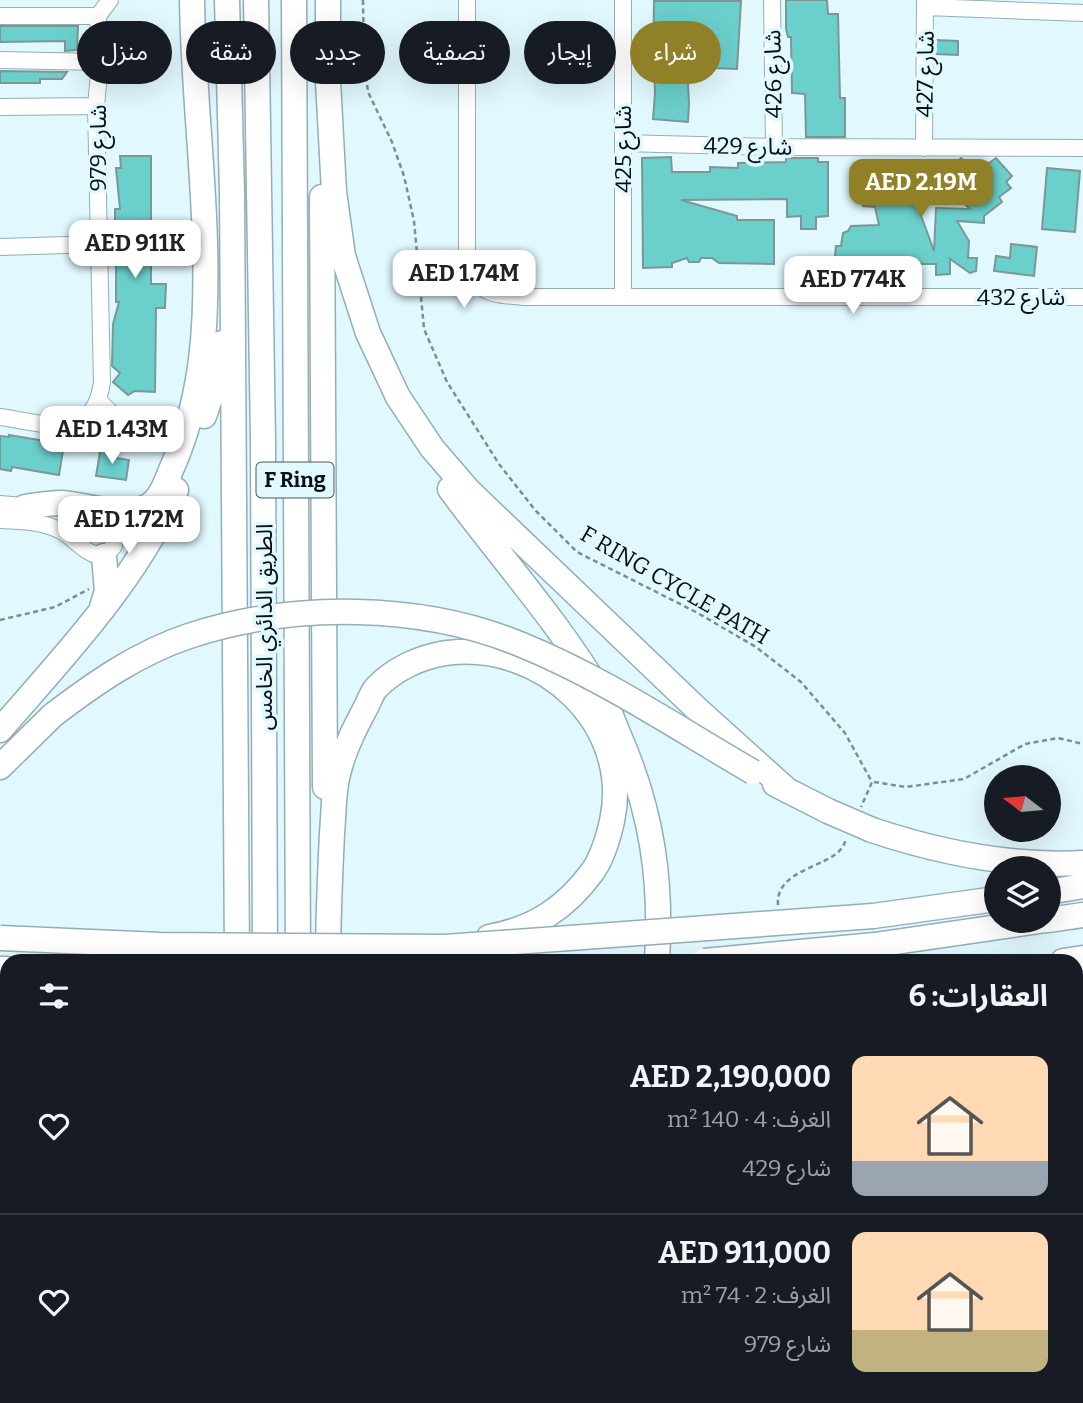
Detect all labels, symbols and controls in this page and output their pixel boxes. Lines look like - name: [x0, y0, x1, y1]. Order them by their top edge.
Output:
- chip: منزل: [77, 21, 172, 84]
- chip: شقة: [186, 21, 276, 84]
- chip: جديد: [290, 21, 385, 84]
- chip: تصفية: [399, 21, 510, 84]
- chip: إيجار: [524, 21, 616, 84]
- chip: شراء: [630, 21, 721, 84]
- street label: شارع 426: [758, 29, 791, 119]
- street label: شارع 427: [910, 30, 943, 118]
- street label: شارع 979: [84, 104, 115, 192]
- street label: شارع 425: [609, 105, 640, 193]
- street label: شارع 429: [703, 131, 793, 164]
- pin: AED 2.19M: [841, 160, 1001, 219]
- text: AED 2.19M: [865, 168, 977, 196]
- pin: AED 911K: [63, 220, 207, 280]
- text: AED 911K: [85, 229, 185, 257]
- pin: AED 1.74M: [384, 250, 544, 310]
- pin: AED 774K: [781, 256, 925, 316]
- text: AED 1.74M: [409, 259, 519, 287]
- text: AED 774K: [800, 265, 906, 293]
- street label: شارع 432: [977, 283, 1065, 314]
- pin: AED 1.43M: [32, 406, 192, 466]
- text: AED 1.43M: [56, 415, 168, 443]
- road number: F Ring: [256, 462, 334, 498]
- pin: AED 1.72M: [49, 496, 209, 556]
- text: AED 1.72M: [74, 505, 184, 533]
- street label: F RING CYCLE PATH: [576, 520, 774, 650]
- street label: الطريق الدائري الخامس: [250, 524, 281, 730]
- north arrow: [984, 765, 1060, 842]
- map controls: [984, 765, 1061, 933]
- button: layers: [984, 856, 1061, 933]
- icon: filters: [35, 977, 73, 1015]
- text: العقارات: 6: [908, 978, 1048, 1014]
- text: AED 2,190,000: [630, 1059, 831, 1095]
- icon: home: [908, 1084, 992, 1168]
- text: الغرف: 4 · 140 m²: [667, 1105, 831, 1133]
- icon: heart: [35, 1107, 73, 1145]
- text: شارع 429: [742, 1154, 831, 1182]
- text: AED 911,000: [658, 1235, 831, 1271]
- icon: home: [908, 1260, 992, 1344]
- text: الغرف: 2 · 74 m²: [681, 1281, 831, 1309]
- icon: heart: [35, 1283, 73, 1321]
- text: شارع 979: [744, 1330, 831, 1358]

